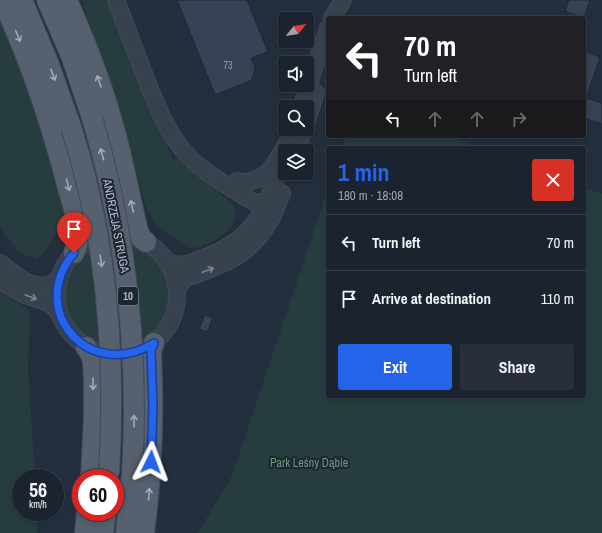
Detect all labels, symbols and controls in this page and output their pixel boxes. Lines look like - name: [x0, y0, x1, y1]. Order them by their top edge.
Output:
- north arrow: [278, 12, 314, 48]
- map controls: [278, 12, 314, 180]
- text: 70 m: [404, 27, 456, 65]
- one-way arrow: [15, 29, 22, 41]
- icon: left: [338, 32, 390, 84]
- button: sound: [278, 56, 314, 92]
- house number: 73: [223, 59, 233, 72]
- text: Turn left: [404, 63, 457, 88]
- one-way arrow: [50, 68, 58, 80]
- one-way arrow: [95, 75, 102, 88]
- button: search: [278, 100, 314, 136]
- icon: left: [382, 108, 404, 130]
- icon: ahead: [424, 108, 446, 130]
- icon: ahead: [466, 108, 488, 130]
- icon: right: [508, 108, 530, 130]
- button: layers: [278, 144, 314, 180]
- one-way arrow: [98, 148, 105, 161]
- text: 1 min: [338, 156, 389, 188]
- button: close: [532, 159, 574, 201]
- street label: ANDRZEJA STRUGA: [99, 177, 133, 275]
- one-way arrow: [64, 179, 72, 192]
- text: 180 m · 18:08: [338, 187, 403, 204]
- one-way arrow: [128, 200, 136, 213]
- pin: [57, 212, 91, 253]
- icon: arrive: [63, 218, 85, 240]
- icon: left: [338, 232, 360, 254]
- text: Turn left: [372, 232, 420, 253]
- text: 70 m: [547, 232, 574, 253]
- one-way arrow: [97, 254, 105, 267]
- one-way arrow: [202, 265, 214, 273]
- road number: 10: [118, 287, 138, 305]
- icon: arrive: [338, 288, 360, 310]
- text: Arrive at destination: [372, 288, 491, 309]
- text: 110 m: [541, 288, 574, 309]
- one-way arrow: [25, 293, 37, 301]
- button: Exit: [338, 344, 452, 390]
- button: Share: [460, 344, 574, 390]
- one-way arrow: [90, 377, 97, 390]
- one-way arrow: [130, 415, 138, 428]
- position arrow: [130, 441, 172, 483]
- park label: Park Leśny Dąbie: [270, 455, 348, 471]
- speed limit sign: 60: [72, 469, 124, 521]
- text: 56: [29, 476, 47, 503]
- one-way arrow: [145, 488, 152, 501]
- text: km/h: [29, 498, 47, 511]

